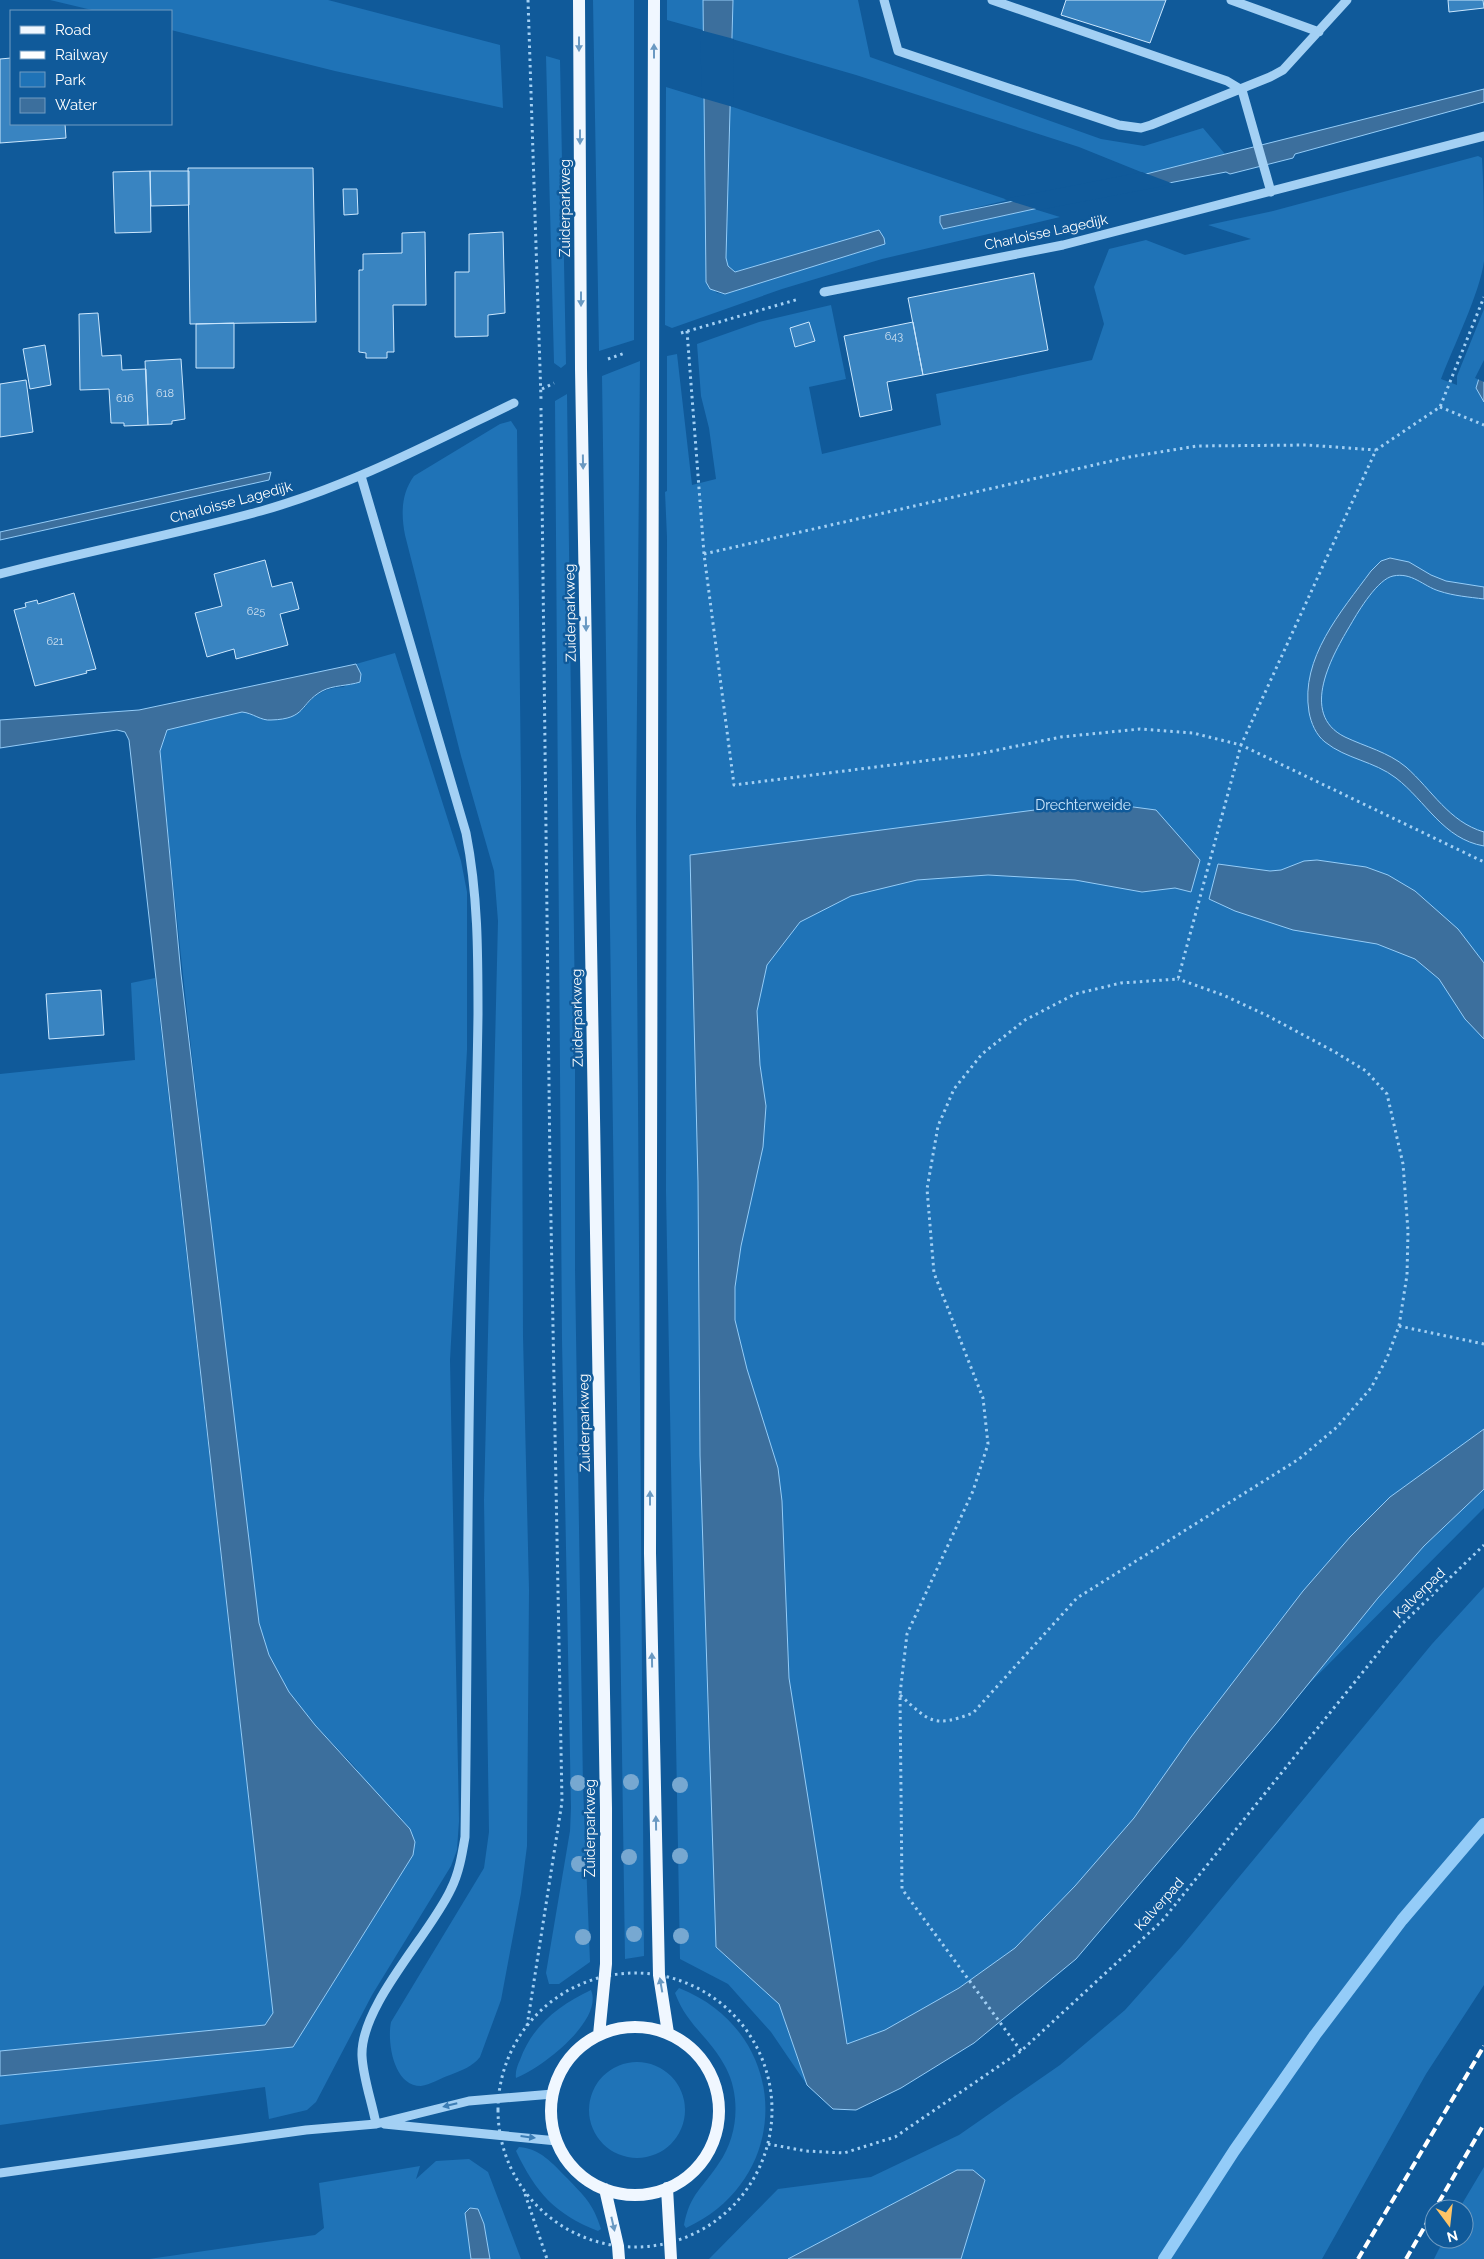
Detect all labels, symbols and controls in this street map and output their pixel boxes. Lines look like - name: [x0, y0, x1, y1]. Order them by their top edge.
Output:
- legend: [10, 10, 172, 125]
- text: Road: [55, 21, 91, 39]
- one-way arrow: [575, 36, 583, 52]
- one-way arrow: [650, 43, 658, 59]
- text: Railway: [55, 46, 108, 64]
- text: Park: [55, 71, 86, 89]
- text: Water: [55, 96, 98, 114]
- one-way arrow: [576, 129, 584, 145]
- street label: Zuiderparkweg: [557, 159, 573, 257]
- street label: Charloisse Lagedijk: [983, 211, 1110, 253]
- one-way arrow: [577, 291, 585, 307]
- house number: 643: [885, 330, 903, 343]
- house number: 618: [156, 387, 174, 400]
- house number: 616: [116, 392, 134, 405]
- one-way arrow: [579, 454, 587, 470]
- street label: Charloisse Lagedijk: [168, 478, 294, 526]
- street label: Zuiderparkweg: [561, 564, 579, 662]
- house number: 625: [247, 605, 265, 618]
- one-way arrow: [582, 616, 590, 632]
- house number: 621: [46, 635, 64, 648]
- park label: Drechterweide: [1035, 797, 1131, 813]
- street label: Zuiderparkweg: [568, 969, 586, 1067]
- street label: Zuiderparkweg: [575, 1374, 593, 1472]
- one-way arrow: [646, 1490, 654, 1506]
- street label: Kalverpad: [1390, 1564, 1448, 1622]
- one-way arrow: [648, 1652, 656, 1668]
- street label: Zuiderparkweg: [582, 1779, 598, 1877]
- one-way arrow: [652, 1815, 660, 1831]
- street label: Kalverpad: [1131, 1874, 1187, 1934]
- one-way arrow: [657, 1977, 665, 1993]
- one-way arrow: [443, 2101, 458, 2109]
- one-way arrow: [521, 2133, 537, 2141]
- north arrow: [1424, 2199, 1474, 2249]
- one-way arrow: [609, 2216, 617, 2231]
- text: N: [1445, 2227, 1460, 2246]

